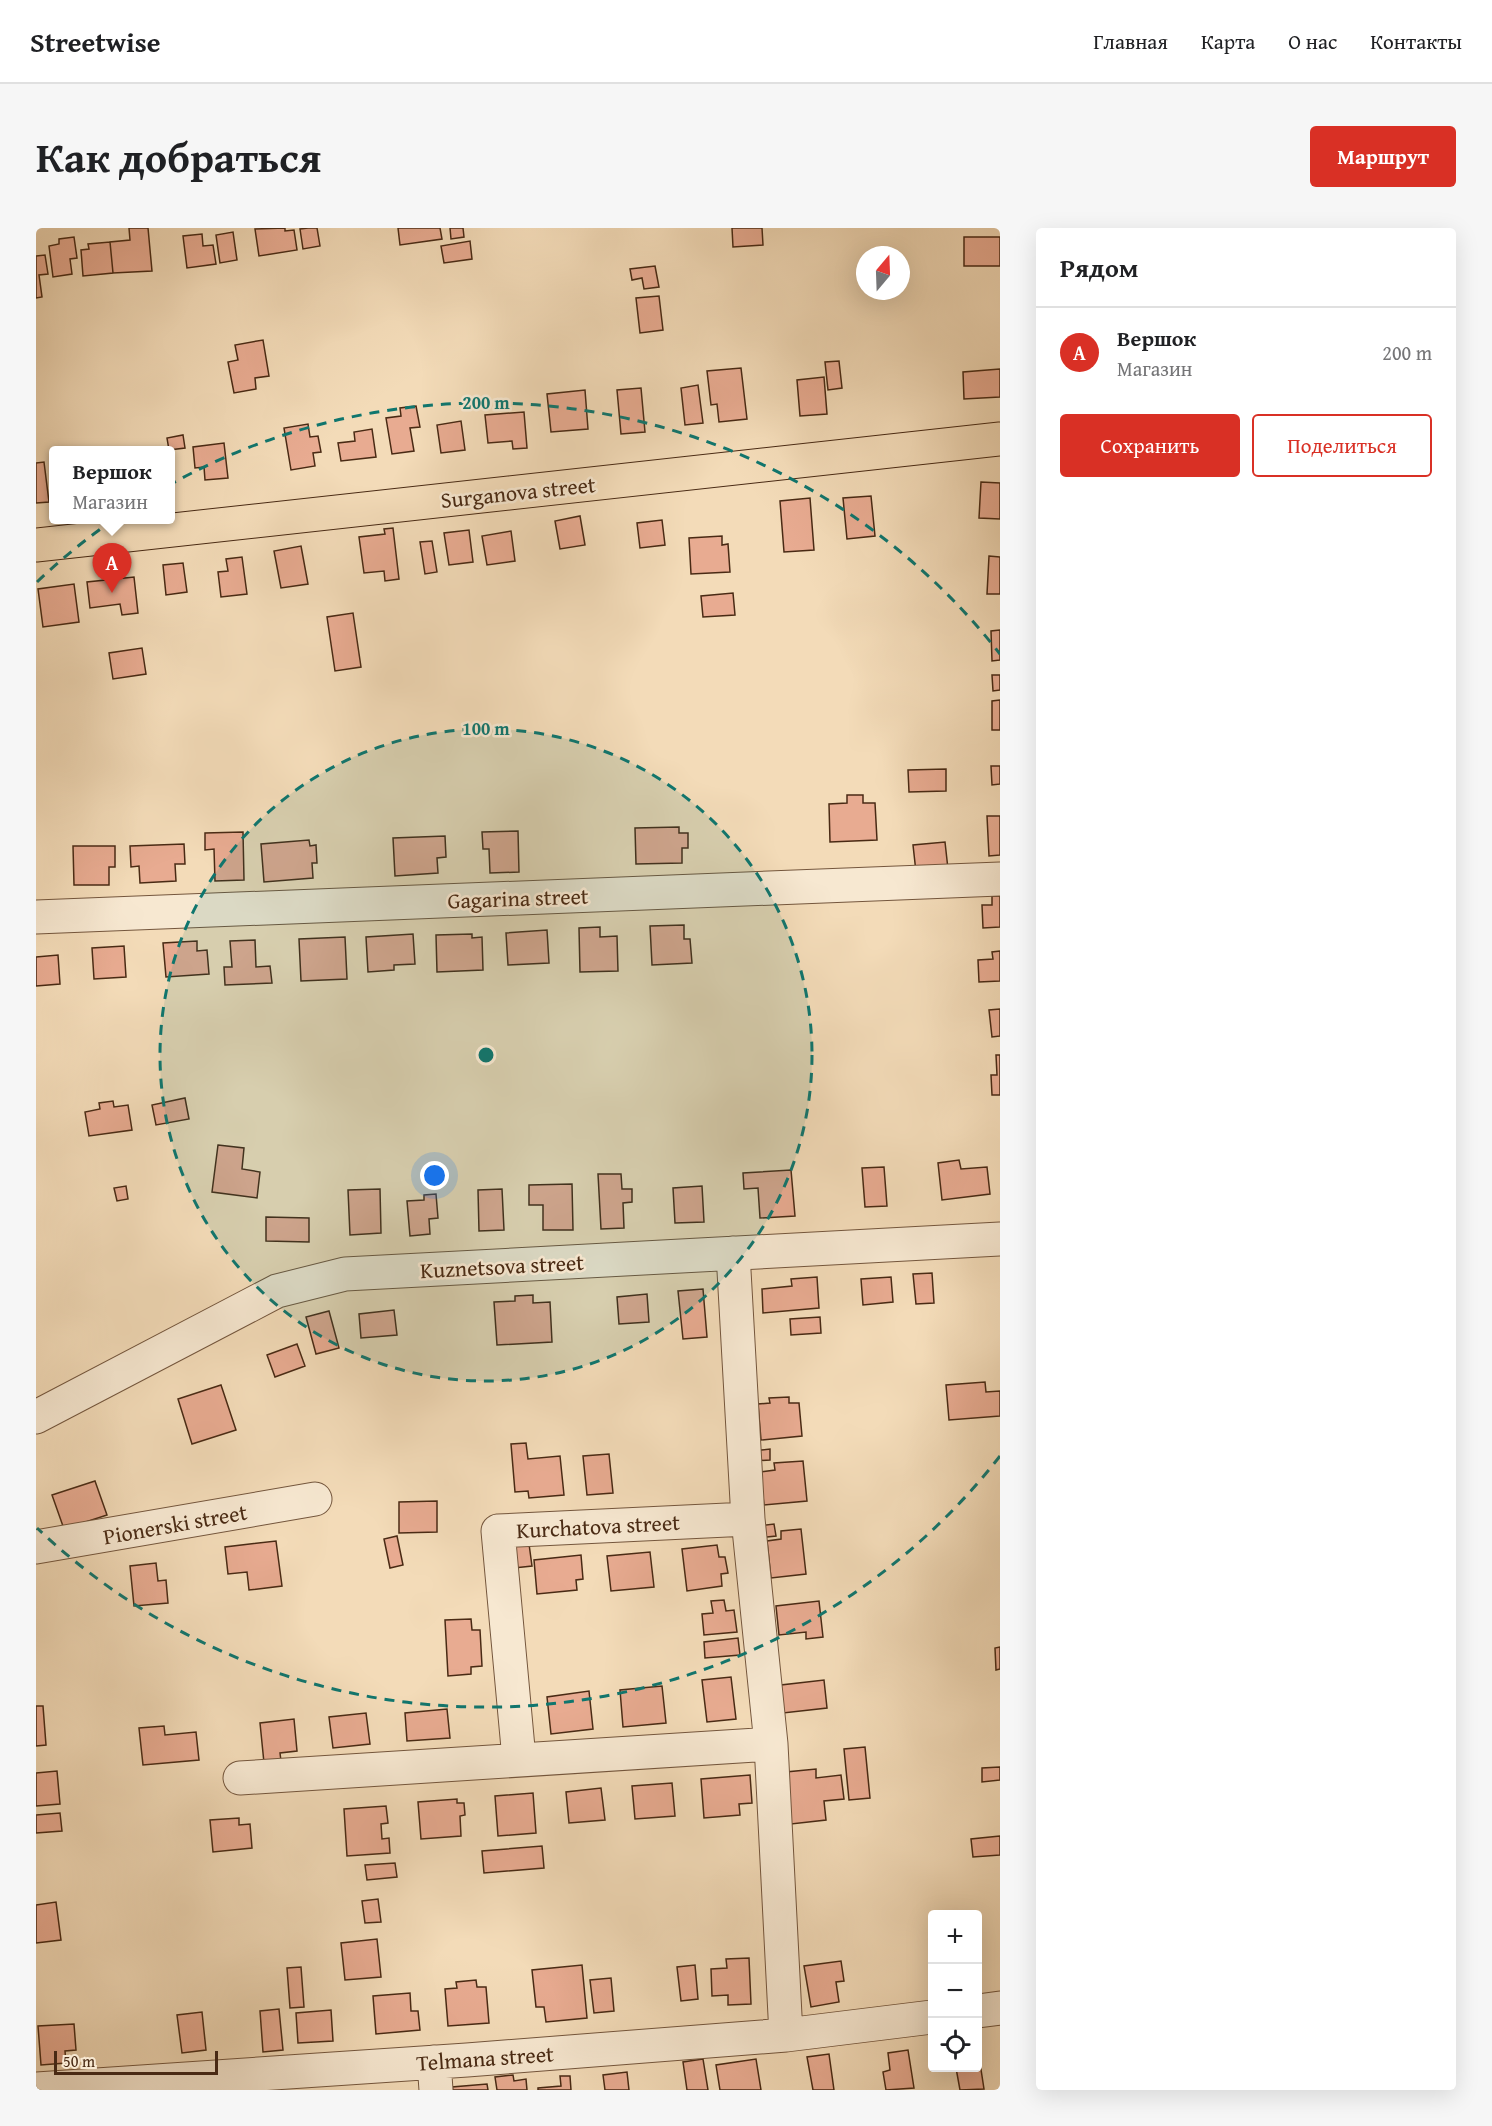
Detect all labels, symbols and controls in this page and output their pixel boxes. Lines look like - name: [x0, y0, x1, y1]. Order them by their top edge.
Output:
- text: Streetwise: [30, 21, 160, 62]
- text: Главная: [1093, 26, 1168, 57]
- text: Карта: [1201, 26, 1255, 57]
- text: О нас: [1288, 26, 1337, 57]
- text: Контакты: [1370, 26, 1462, 57]
- text: Как добраться: [36, 126, 321, 187]
- button: Маршрут: [1310, 126, 1456, 187]
- north arrow: [856, 246, 910, 300]
- text: Рядом: [1060, 248, 1138, 287]
- text: Вершок: [1117, 322, 1196, 354]
- text: A: [1073, 338, 1086, 367]
- text: 200 m: [1382, 338, 1432, 367]
- text: Магазин: [1117, 354, 1192, 383]
- text: 200 m: [462, 389, 510, 416]
- button: Сохранить: [1060, 414, 1240, 477]
- button: Поделиться: [1252, 414, 1432, 477]
- popup: [49, 446, 175, 524]
- text: Вершок: [72, 455, 152, 487]
- street label: Surganova street: [439, 468, 597, 516]
- text: Магазин: [72, 487, 148, 516]
- pin: A: [92, 544, 132, 593]
- text: 100 m: [462, 715, 510, 742]
- street label: Gagarina street: [447, 880, 589, 916]
- centre of rings: [476, 1045, 496, 1065]
- your location: [420, 1161, 449, 1190]
- street label: Kuznetsova street: [419, 1246, 585, 1286]
- street label: Pionerski street: [101, 1496, 250, 1552]
- street label: Kurchatova street: [515, 1506, 681, 1546]
- map controls: [928, 1910, 982, 2072]
- button: +: [928, 1910, 982, 1964]
- button: −: [928, 1964, 982, 2018]
- button: locate: [928, 2018, 982, 2072]
- street label: Telmana street: [415, 2037, 555, 2079]
- scale bar: [54, 2048, 218, 2076]
- text: 50 m: [63, 2049, 95, 2073]

